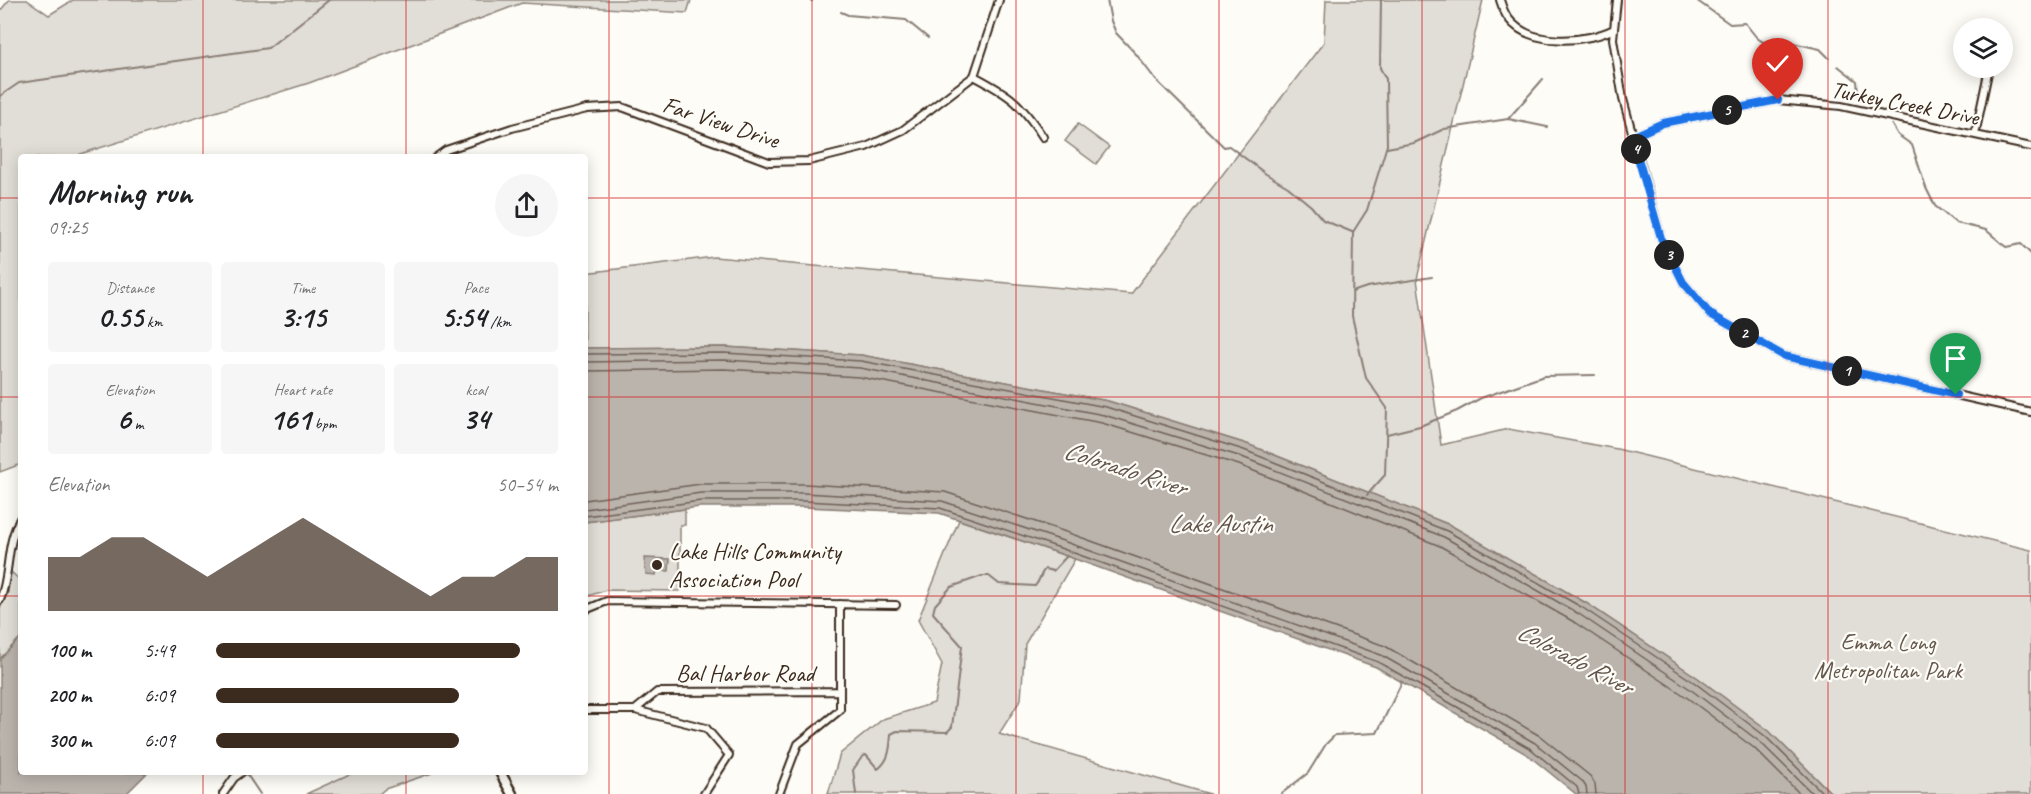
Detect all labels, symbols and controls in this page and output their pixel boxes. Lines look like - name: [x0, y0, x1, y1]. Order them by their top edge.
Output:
- map controls: [1953, 18, 2013, 78]
- button: layers: [1953, 18, 2013, 78]
- pin: [1752, 38, 1803, 100]
- icon: check: [1761, 47, 1794, 80]
- street label: Turkey Creek Drive: [1829, 74, 1984, 132]
- street label: Far View Drive: [659, 89, 785, 156]
- pin: 5: [1712, 95, 1742, 125]
- text: 5: [1724, 100, 1730, 120]
- pin: 4: [1621, 134, 1651, 164]
- text: 4: [1632, 139, 1640, 159]
- text: Morning run: [48, 171, 192, 213]
- button: share: [495, 174, 558, 237]
- text: 09:25: [48, 215, 88, 240]
- pin: 3: [1654, 240, 1684, 270]
- text: 3: [1665, 245, 1673, 265]
- text: Distance: [106, 278, 154, 298]
- text: Time: [291, 278, 315, 298]
- text: Pace: [464, 278, 488, 298]
- text: 0.55: [98, 298, 143, 336]
- text: 3:15: [280, 298, 326, 336]
- text: 5:54: [441, 298, 486, 336]
- text: km: [143, 312, 163, 332]
- text: /km: [486, 312, 511, 332]
- pin: 2: [1729, 318, 1759, 348]
- text: 2: [1740, 323, 1748, 343]
- pin: [1930, 333, 1981, 395]
- icon: arrive: [1939, 342, 1972, 375]
- pin: 1: [1832, 356, 1862, 386]
- text: 1: [1843, 361, 1851, 381]
- text: Elevation: [105, 380, 155, 400]
- text: Heart rate: [274, 380, 332, 400]
- text: kcal: [465, 380, 487, 400]
- text: 6: [117, 400, 131, 438]
- text: 161: [270, 400, 311, 438]
- text: 34: [463, 400, 490, 438]
- text: m: [131, 414, 143, 434]
- text: bpm: [311, 414, 336, 434]
- water label: Colorado River: [1060, 433, 1193, 505]
- text: Elevation: [48, 472, 110, 497]
- text: 50–54 m: [497, 472, 558, 497]
- water label: Lake Austin: [1168, 507, 1274, 540]
- place label: Lake Hills Community Association Pool: [669, 536, 842, 594]
- marker: Lake Hills Community Association Pool: [650, 558, 664, 572]
- water label: Colorado River: [1511, 614, 1641, 704]
- park label: Emma Long Metropolitan Park: [1814, 627, 1964, 685]
- text: 100 m: [48, 638, 91, 663]
- text: 5:49: [144, 638, 175, 663]
- street label: Bal Harbor Road: [676, 658, 818, 688]
- text: 200 m: [48, 683, 91, 708]
- text: 6:09: [144, 683, 175, 708]
- text: 300 m: [48, 728, 91, 753]
- text: 6:09: [144, 728, 175, 753]

